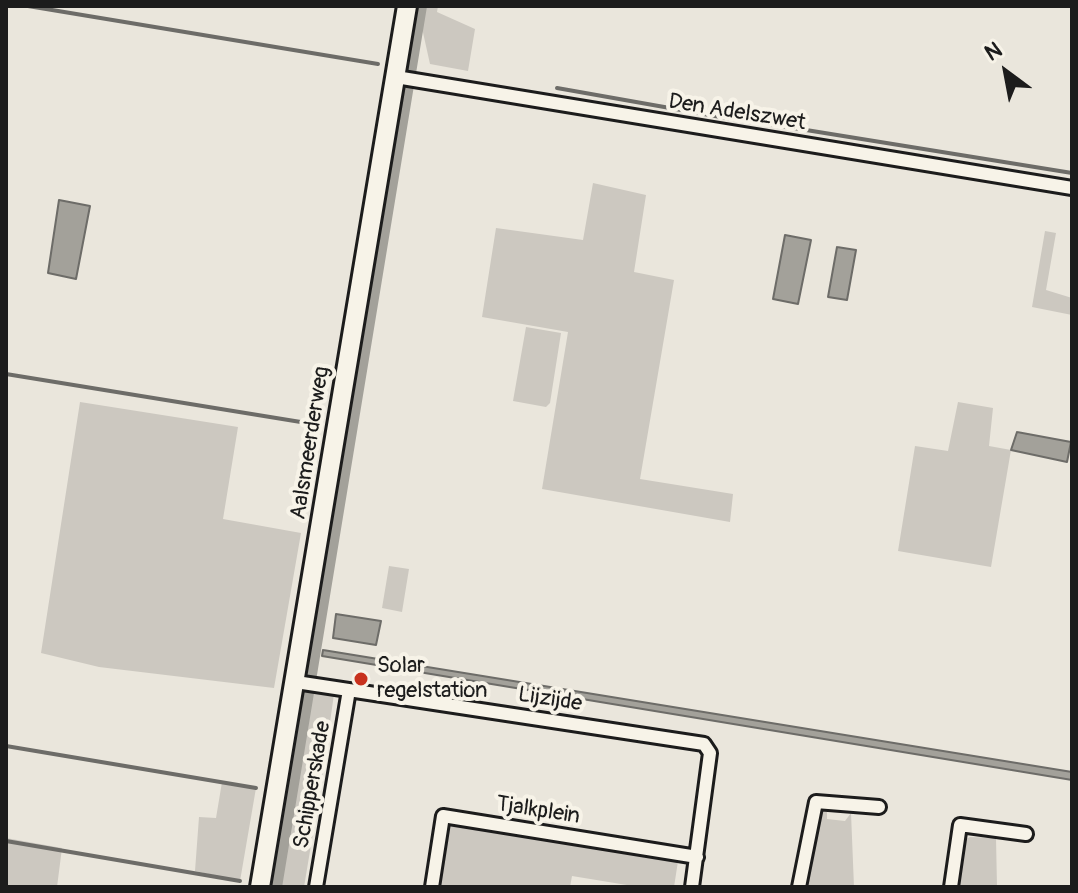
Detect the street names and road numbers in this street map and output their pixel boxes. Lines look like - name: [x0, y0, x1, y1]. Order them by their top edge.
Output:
- street label: Den Adelszwet: [666, 89, 808, 137]
- street label: Aalsmeerderweg: [286, 365, 336, 521]
- street label: Lijzijde: [516, 682, 584, 718]
- street label: Schipperskade: [289, 719, 337, 851]
- street label: Tjalkplein: [494, 791, 582, 831]

